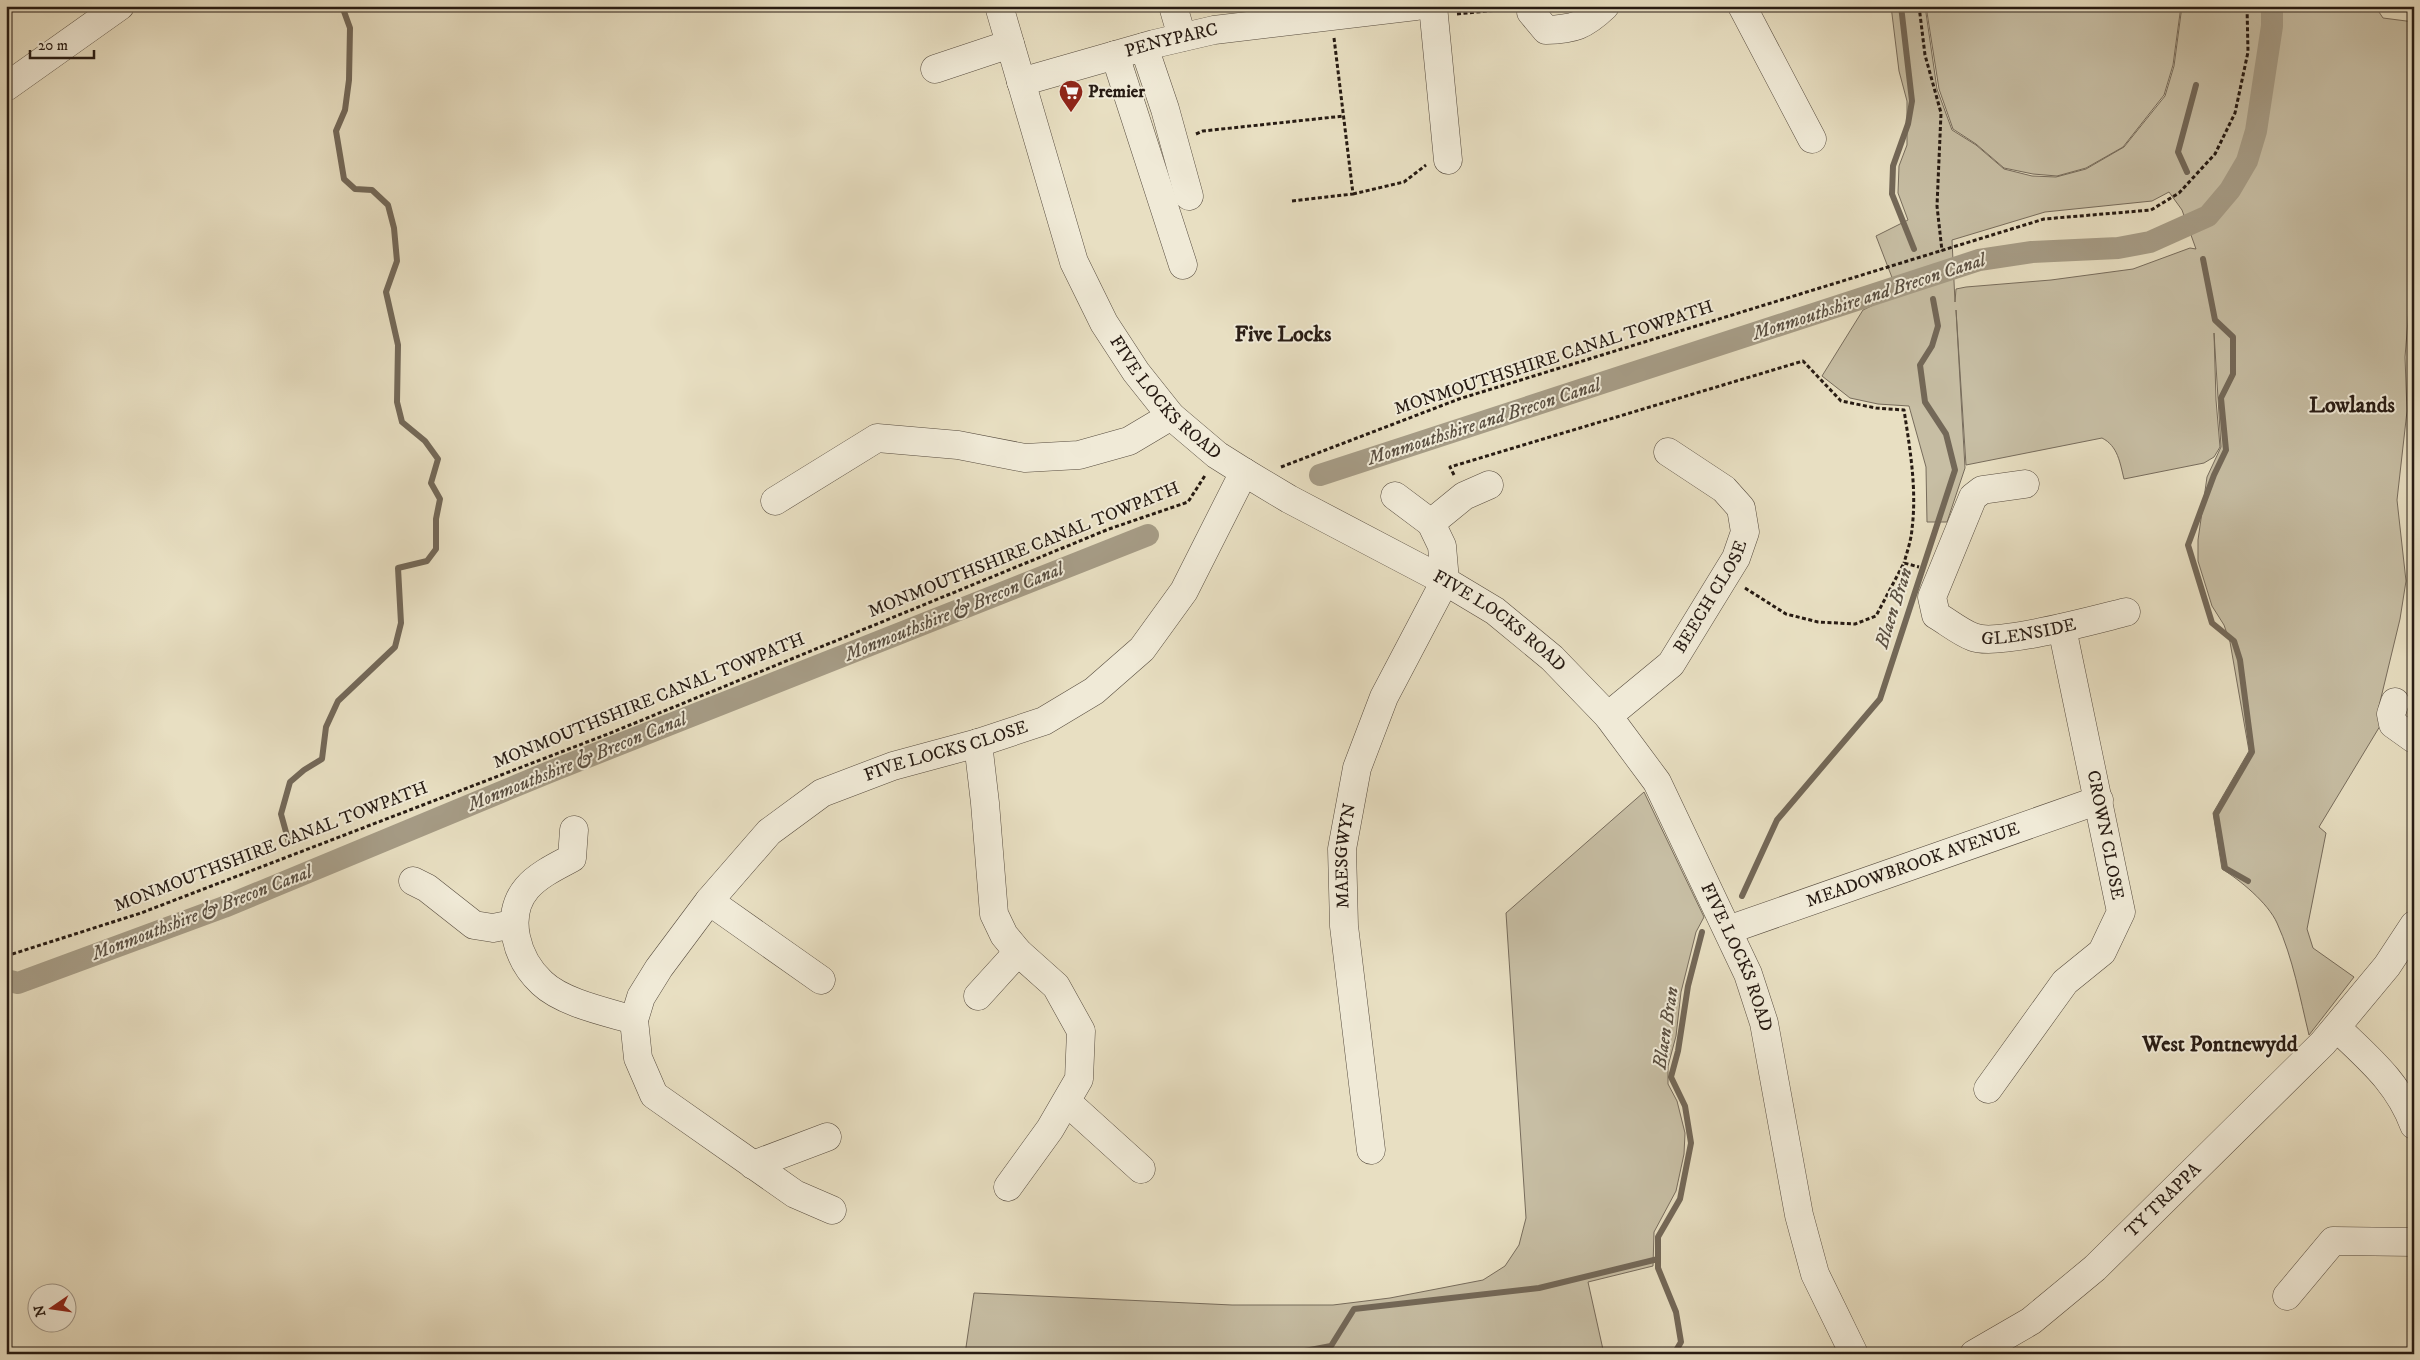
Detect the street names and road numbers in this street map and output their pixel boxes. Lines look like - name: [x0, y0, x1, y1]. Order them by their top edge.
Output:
- street label: PENYPARC: [1122, 18, 1220, 63]
- street label: MONMOUTHSHIRE CANAL TOWPATH: [1392, 296, 1716, 420]
- street label: FIVE LOCKS ROAD: [1104, 332, 1226, 465]
- street label: MONMOUTHSHIRE CANAL TOWPATH: [865, 477, 1183, 623]
- street label: BEECH CLOSE: [1669, 537, 1752, 657]
- street label: FIVE LOCKS ROAD: [1429, 566, 1570, 676]
- street label: GLENSIDE: [1981, 614, 2079, 650]
- street label: MONMOUTHSHIRE CANAL TOWPATH: [490, 628, 808, 774]
- street label: FIVE LOCKS CLOSE: [861, 716, 1031, 787]
- street label: CROWN CLOSE: [2082, 768, 2128, 902]
- street label: MONMOUTHSHIRE CANAL TOWPATH: [111, 777, 431, 917]
- street label: MAESGWYN: [1331, 801, 1361, 909]
- street label: MEADOWBROOK AVENUE: [1803, 818, 2023, 913]
- street label: FIVE LOCKS ROAD: [1695, 879, 1776, 1033]
- street label: TY TRAPPA: [2121, 1158, 2206, 1243]

